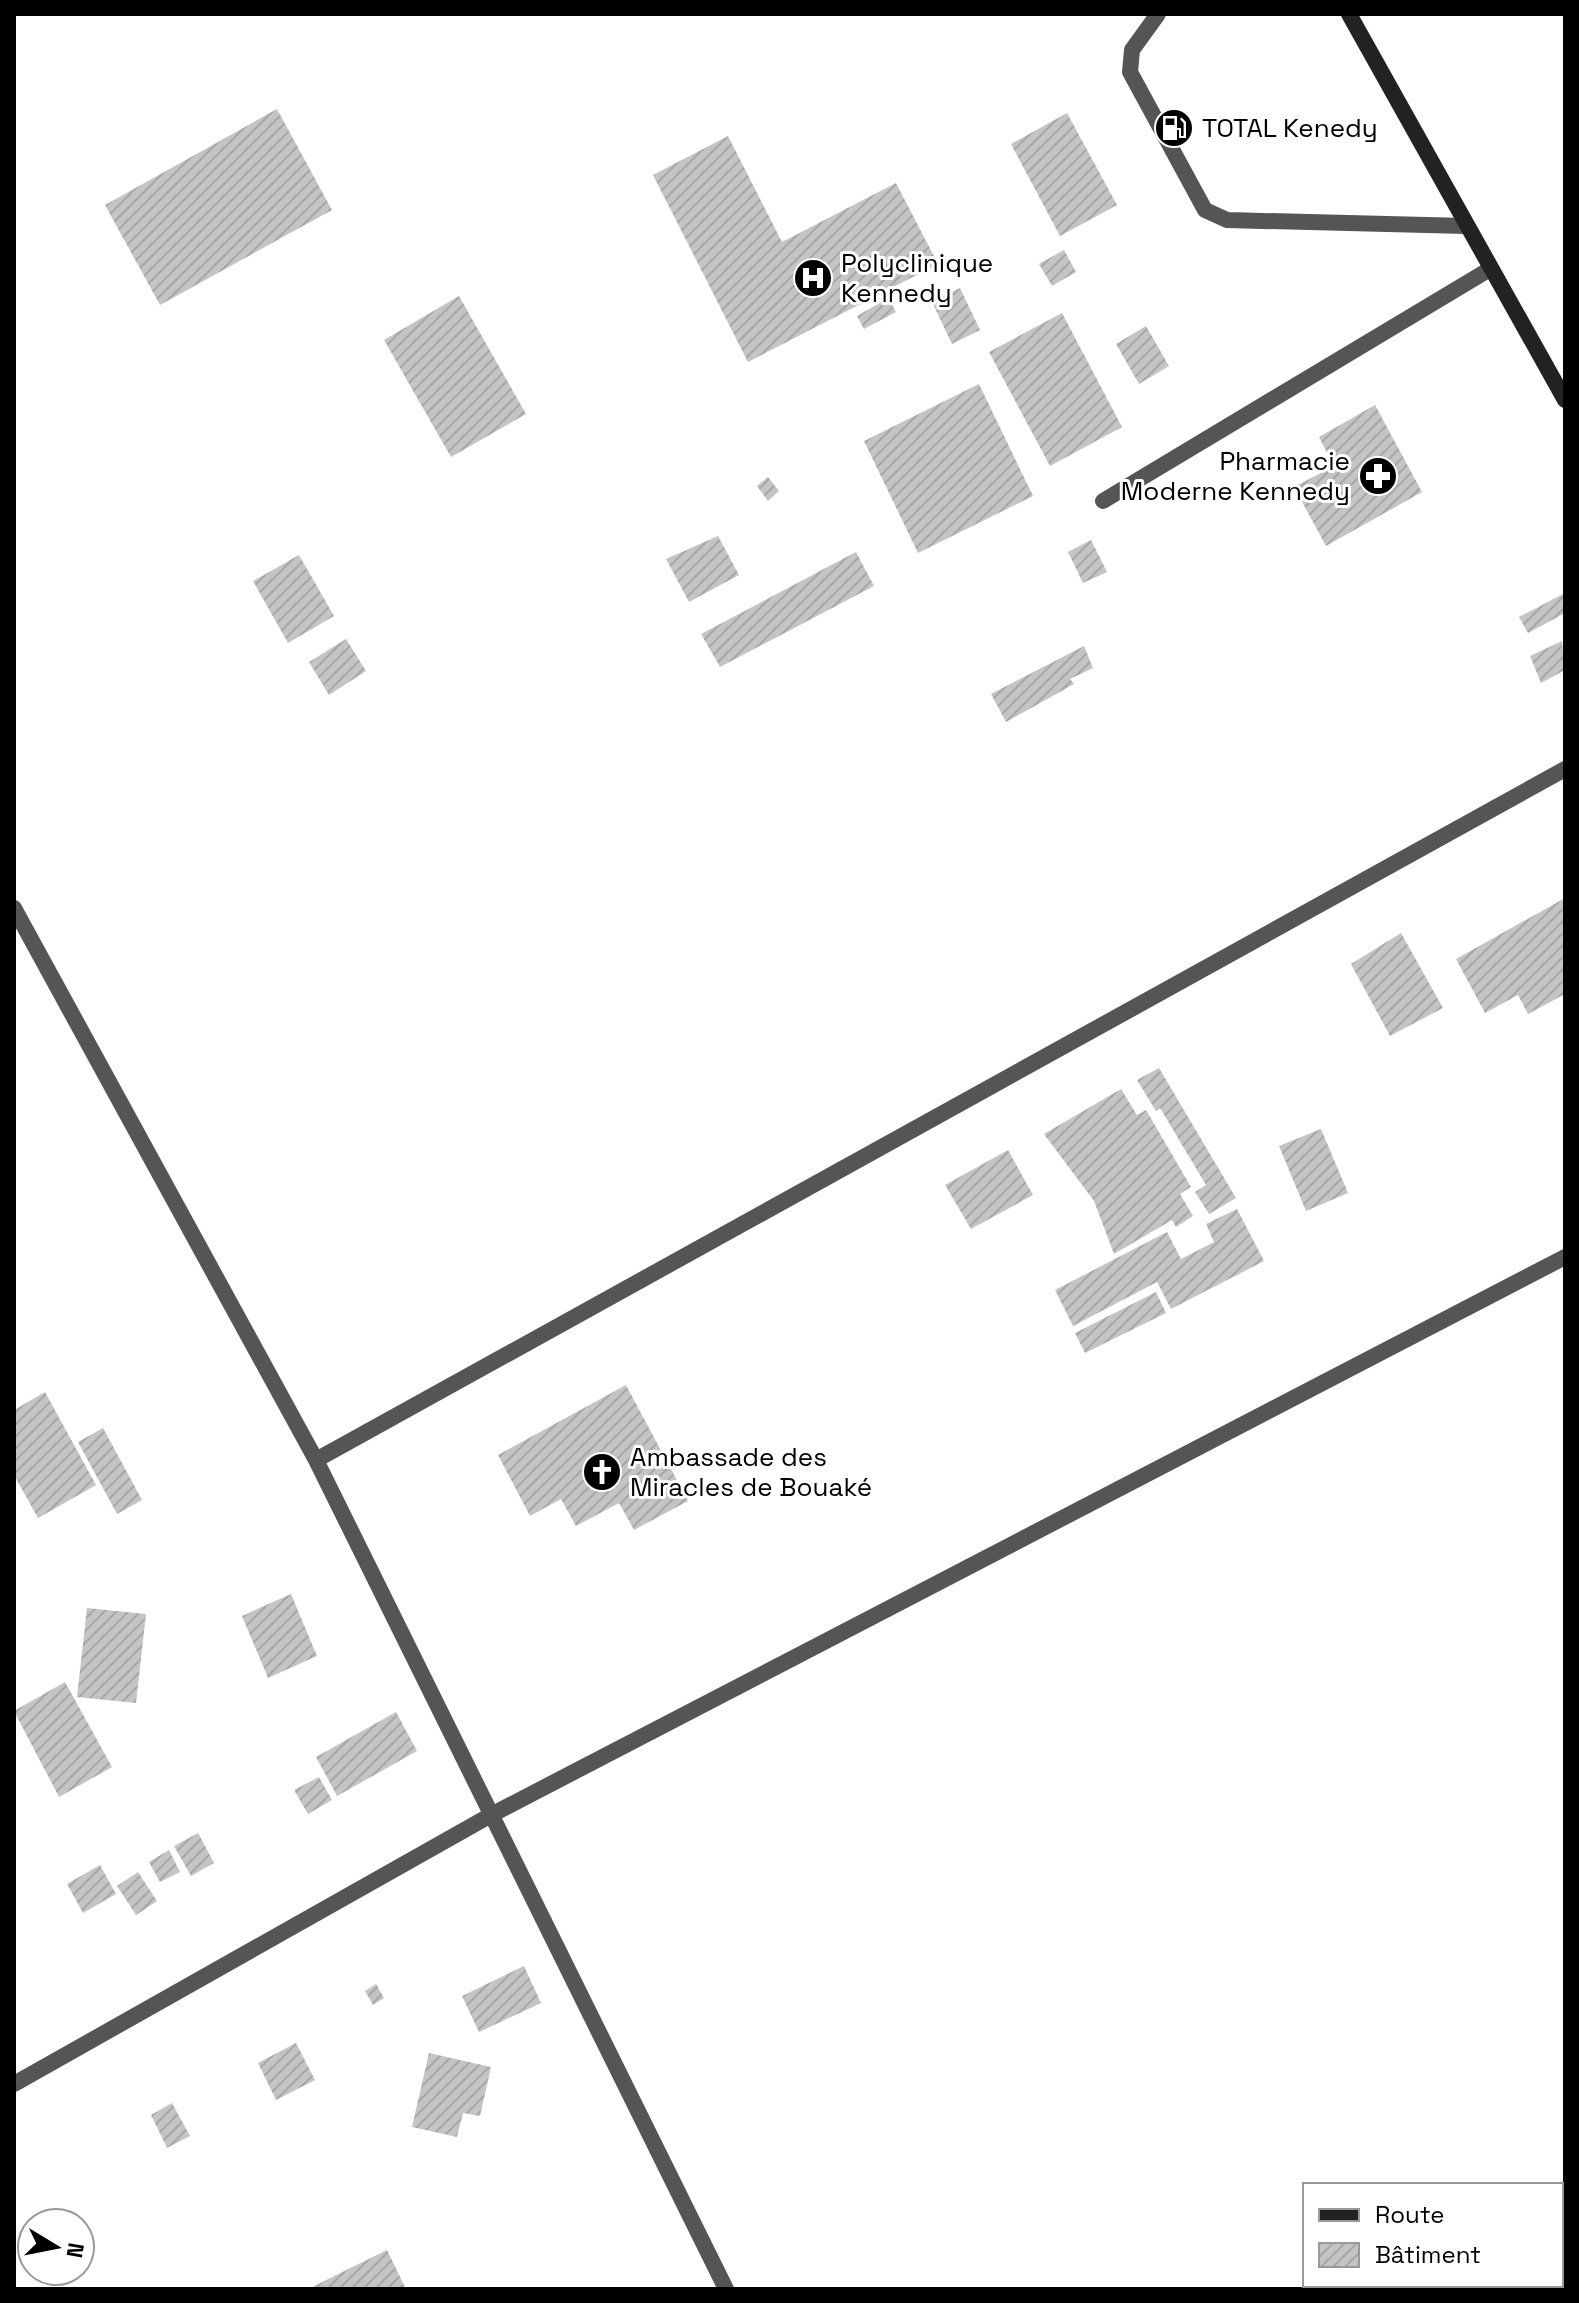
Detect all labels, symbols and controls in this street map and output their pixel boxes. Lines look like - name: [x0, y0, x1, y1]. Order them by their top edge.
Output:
- fuel station icon: TOTAL Kenedy: [1153, 107, 1195, 149]
- place label: TOTAL Kenedy: [1202, 111, 1378, 145]
- place label: Polyclinique Kennedy: [841, 246, 993, 310]
- hospital icon: Polyclinique Kennedy: [792, 257, 834, 299]
- place label: Pharmacie Moderne Kennedy: [1121, 444, 1350, 508]
- pharmacy icon: Pharmacie Moderne Kennedy: [1357, 455, 1399, 497]
- place label: Ambassade des Miracles de Bouaké: [630, 1440, 872, 1504]
- church icon: Ambassade des Miracles de Bouaké: [581, 1451, 623, 1493]
- legend: [1303, 2183, 1563, 2287]
- text: Route: [1375, 2199, 1444, 2230]
- north arrow: [16, 2207, 96, 2287]
- text: Bâtiment: [1375, 2239, 1481, 2270]
- text: N: [61, 2241, 91, 2260]

